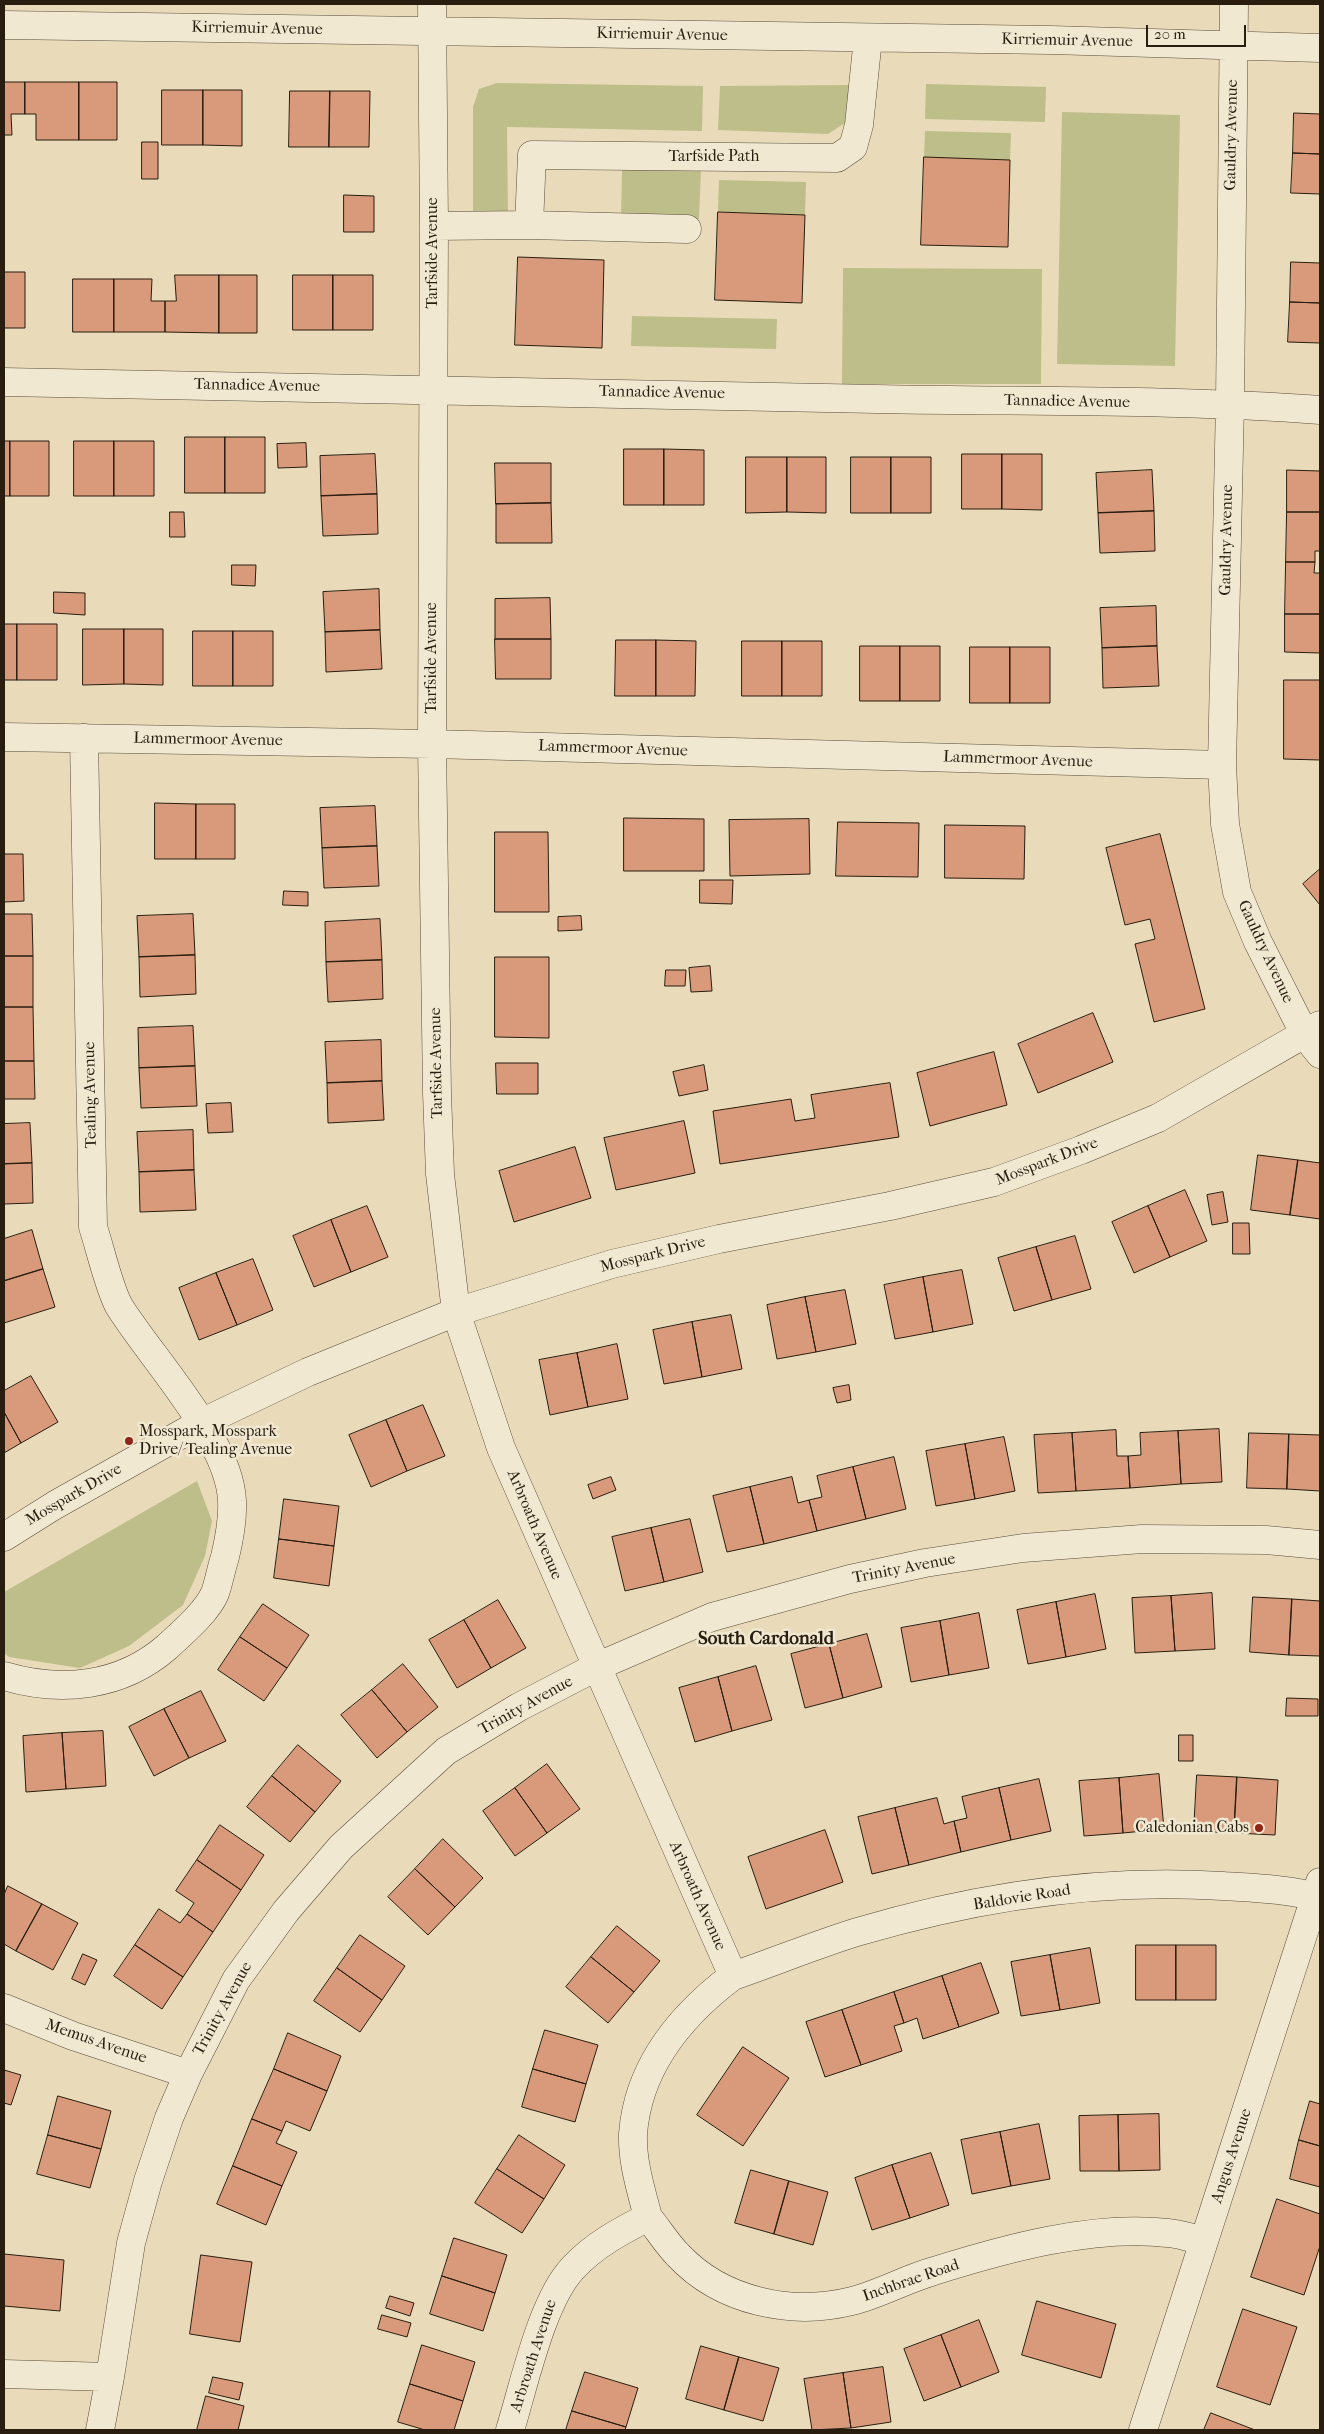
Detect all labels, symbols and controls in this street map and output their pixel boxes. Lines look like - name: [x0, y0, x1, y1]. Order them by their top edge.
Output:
- scale bar: [1149, 15, 1249, 47]
- street label: Kirriemuir Avenue: [191, 18, 323, 40]
- street label: Kirriemuir Avenue: [596, 24, 728, 46]
- text: 20 m: [1154, 25, 1186, 43]
- street label: Kirriemuir Avenue: [1001, 30, 1133, 52]
- street label: Gauldry Avenue: [1221, 79, 1243, 191]
- street label: Tarfside Path: [668, 147, 760, 167]
- street label: Tarfside Avenue: [423, 197, 443, 309]
- street label: Tannadice Avenue: [194, 375, 320, 397]
- street label: Tannadice Avenue: [599, 382, 725, 404]
- street label: Tannadice Avenue: [1004, 391, 1130, 413]
- street label: Gauldry Avenue: [1216, 484, 1238, 596]
- street label: Tarfside Avenue: [422, 602, 442, 714]
- street label: Lammermoor Avenue: [133, 729, 283, 751]
- street label: Lammermoor Avenue: [538, 737, 688, 761]
- street label: Lammermoor Avenue: [943, 748, 1093, 772]
- street label: Gauldry Avenue: [1233, 898, 1297, 1006]
- street label: Tarfside Avenue: [426, 1007, 448, 1119]
- street label: Tealing Avenue: [80, 1041, 102, 1149]
- street label: Mosspark Drive: [993, 1134, 1101, 1190]
- street label: Mosspark Drive: [598, 1233, 708, 1277]
- place label: Mosspark, Mosspark Drive/ Tealing Avenue: [139, 1422, 292, 1460]
- marker: Mosspark, Mosspark Drive/ Tealing Avenue: [123, 1435, 135, 1447]
- street label: Mosspark Drive: [22, 1460, 126, 1530]
- street label: Arbroath Avenue: [502, 1467, 566, 1583]
- street label: Trinity Avenue: [851, 1550, 957, 1588]
- district label: South Cardonald: [698, 1628, 834, 1650]
- street label: Trinity Avenue: [476, 1672, 576, 1740]
- place label: Caledonian Cabs: [1135, 1818, 1249, 1838]
- marker: Caledonian Cabs: [1253, 1822, 1265, 1834]
- street label: Arbroath Avenue: [664, 1838, 730, 1954]
- street label: Baldovie Road: [972, 1881, 1072, 1915]
- street label: Trinity Avenue: [189, 1959, 257, 2059]
- street label: Memus Avenue: [43, 2016, 149, 2068]
- street label: Angus Avenue: [1208, 2106, 1256, 2206]
- street label: Inchbrae Road: [860, 2256, 962, 2306]
- street label: Arbroath Avenue: [507, 2297, 561, 2415]

